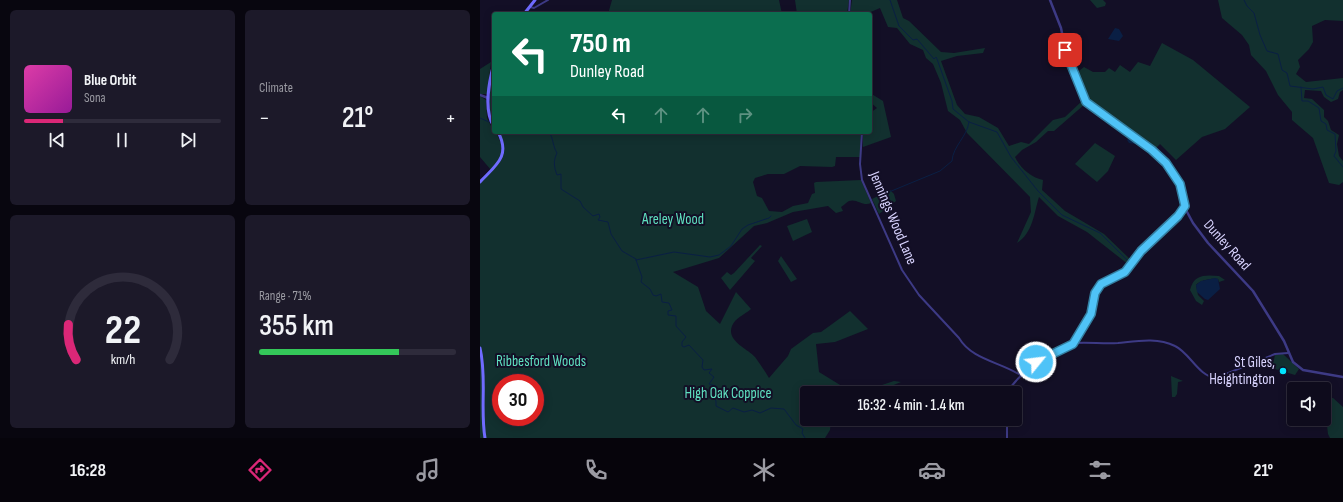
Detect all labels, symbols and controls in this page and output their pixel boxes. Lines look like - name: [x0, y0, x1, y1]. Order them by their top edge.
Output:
- text: 750 m: [570, 27, 631, 60]
- icon: left: [504, 28, 556, 80]
- pin: [1048, 33, 1082, 67]
- icon: arrive: [1054, 39, 1076, 61]
- text: Dunley Road: [570, 61, 644, 82]
- text: Blue Orbit: [84, 71, 136, 90]
- text: Climate: [259, 80, 293, 96]
- text: Sona: [84, 90, 106, 106]
- text: 21°: [342, 100, 373, 136]
- icon: left: [608, 104, 630, 126]
- icon: ahead: [650, 104, 672, 126]
- icon: ahead: [692, 104, 714, 126]
- icon: right: [734, 104, 756, 126]
- text: −: [259, 105, 270, 132]
- text: +: [445, 105, 456, 132]
- icon: previous: [46, 129, 68, 151]
- icon: pause: [111, 129, 133, 151]
- icon: next: [177, 129, 199, 151]
- street label: Jennings Wood Lane: [864, 168, 921, 267]
- park label: Areley Wood: [641, 210, 704, 229]
- street label: Dunley Road: [1199, 216, 1255, 274]
- text: Range · 71%: [259, 288, 312, 304]
- text: 22: [104, 305, 141, 354]
- text: 355 km: [259, 308, 334, 344]
- position arrow: [1015, 341, 1057, 383]
- text: km/h: [110, 350, 135, 367]
- park label: Ribbesford Woods: [496, 352, 586, 371]
- place label: St Giles, Heightington: [1209, 353, 1275, 389]
- marker: St Giles, Heightington: [1278, 366, 1288, 376]
- speed limit sign: 30: [492, 374, 544, 426]
- map controls: [1287, 382, 1331, 426]
- button: sound: [1287, 382, 1331, 426]
- park label: High Oak Coppice: [685, 384, 771, 403]
- text: 16:32 · 4 min · 1.4 km: [857, 396, 965, 415]
- icon: directions: [246, 456, 274, 484]
- icon: music: [414, 456, 442, 484]
- icon: phone: [582, 456, 610, 484]
- icon: climate: [750, 456, 778, 484]
- icon: car: [918, 456, 946, 484]
- icon: filters: [1086, 456, 1114, 484]
- text: 16:28: [70, 460, 106, 481]
- text: 21°: [1253, 460, 1273, 481]

